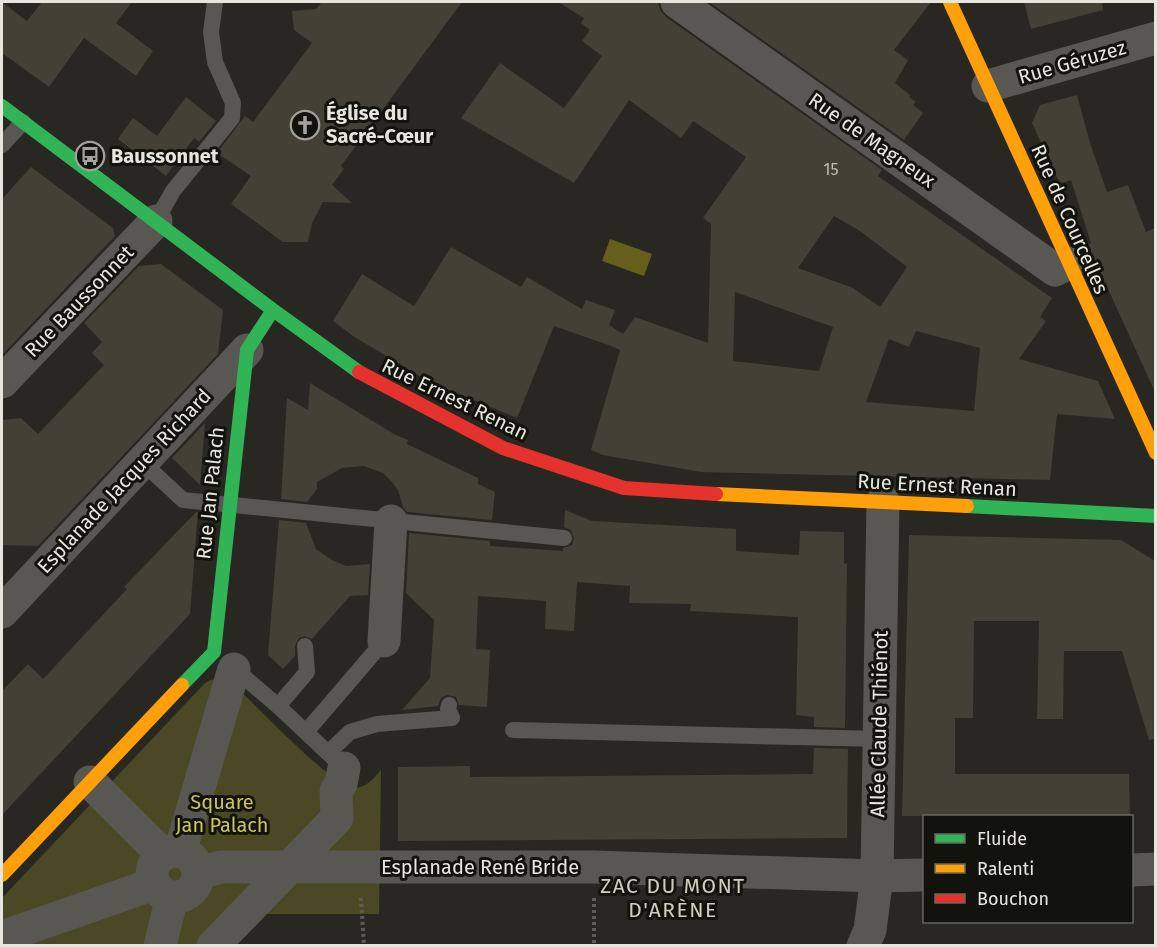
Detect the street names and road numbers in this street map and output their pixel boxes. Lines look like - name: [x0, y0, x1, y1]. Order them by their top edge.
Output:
- street label: Rue Géruzez: [1015, 35, 1129, 89]
- street label: Rue de Magneux: [804, 88, 940, 193]
- street label: Rue de Courcelles: [1026, 140, 1114, 298]
- street label: Rue Baussonnet: [20, 239, 139, 362]
- street label: Rue Ernest Renan: [378, 353, 532, 445]
- street label: Esplanade Jacques Richard: [32, 384, 216, 578]
- street label: Rue Jan Palach: [191, 426, 229, 560]
- street label: Rue Ernest Renan: [857, 469, 1017, 501]
- street label: Allée Claude Thiénot: [865, 630, 893, 818]
- street label: Esplanade René Bride: [381, 855, 579, 879]

